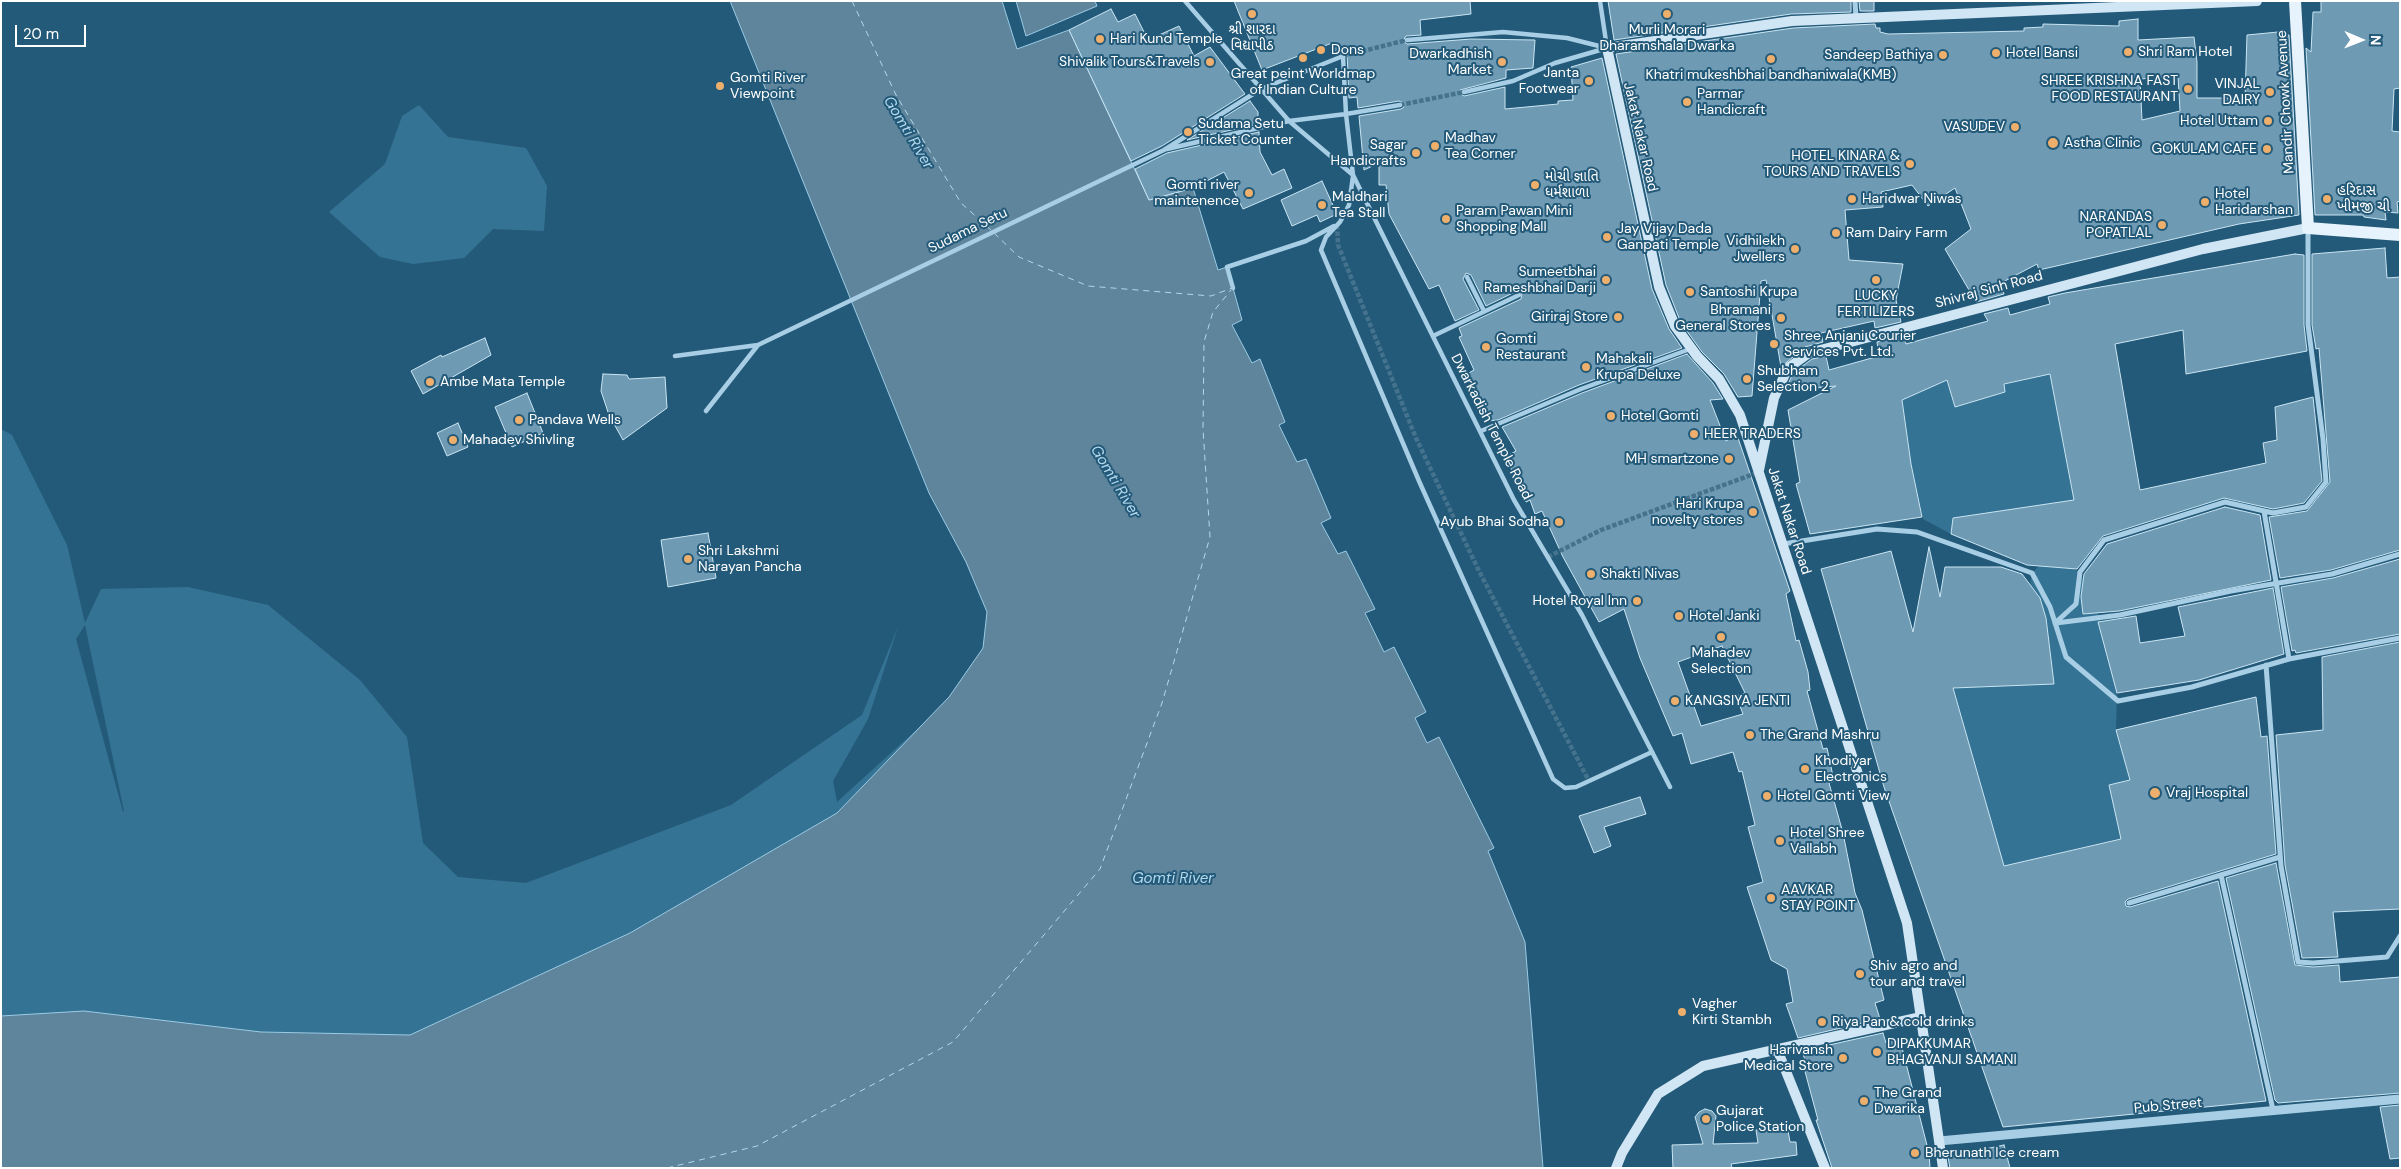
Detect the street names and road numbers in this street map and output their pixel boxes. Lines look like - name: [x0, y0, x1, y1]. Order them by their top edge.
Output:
- street label: Mandir Chowk Avenue: [2274, 30, 2298, 174]
- street label: Jakat Nakar Road: [1619, 81, 1661, 193]
- street label: Sudama Setu: [926, 205, 1010, 257]
- street label: Shivraj Sinh Road: [1933, 268, 2045, 312]
- street label: Dwarkadish Temple Road: [1447, 351, 1535, 503]
- street label: Jakat Nakar Road: [1764, 465, 1814, 577]
- street label: Pub Street: [2133, 1095, 2203, 1117]

